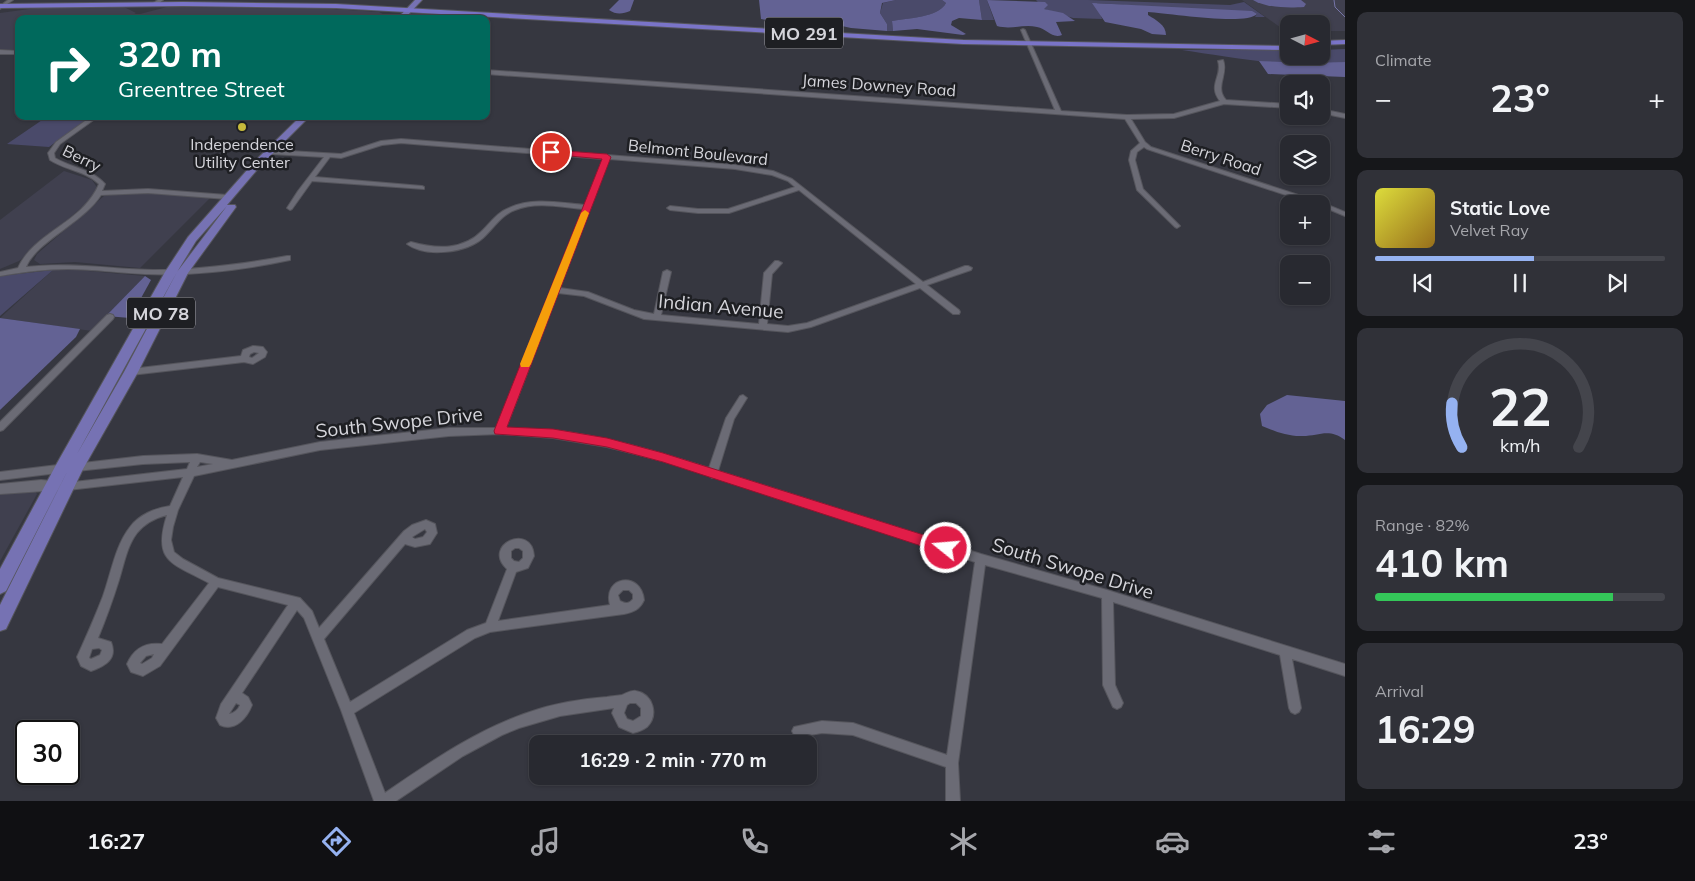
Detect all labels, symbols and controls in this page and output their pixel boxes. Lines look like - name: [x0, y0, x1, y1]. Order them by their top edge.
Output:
- north arrow: [1280, 15, 1330, 65]
- map controls: [1280, 15, 1330, 305]
- road number: MO 291: [765, 17, 843, 48]
- text: 320 m: [118, 32, 222, 76]
- icon: right: [35, 35, 100, 100]
- text: Climate: [1375, 50, 1431, 70]
- street label: James Downey Road: [801, 70, 957, 100]
- text: 23°: [1490, 74, 1550, 122]
- text: Greentree Street: [118, 75, 285, 103]
- button: sound: [1280, 75, 1330, 125]
- text: −: [1375, 81, 1392, 116]
- text: +: [1648, 81, 1665, 116]
- marker: Independence Utility Center: [236, 121, 248, 133]
- pin: [530, 131, 572, 173]
- place label: Independence Utility Center: [190, 134, 294, 172]
- street label: Belmont Boulevard: [627, 135, 769, 169]
- street label: Berry Road: [1178, 135, 1264, 179]
- button: layers: [1280, 135, 1330, 185]
- icon: arrive: [537, 138, 565, 166]
- street label: Berry: [60, 140, 105, 176]
- button: +: [1280, 195, 1330, 245]
- text: Static Love: [1450, 196, 1550, 220]
- text: Velvet Ray: [1450, 220, 1529, 240]
- button: −: [1280, 255, 1330, 305]
- icon: previous: [1409, 269, 1437, 297]
- icon: pause: [1506, 269, 1534, 297]
- icon: next: [1603, 269, 1631, 297]
- street label: Indian Avenue: [657, 289, 785, 323]
- road number: MO 78: [127, 298, 195, 328]
- text: 22: [1489, 374, 1551, 439]
- street label: South Swope Drive: [314, 401, 484, 443]
- text: km/h: [1500, 434, 1540, 456]
- text: Range · 82%: [1375, 515, 1470, 535]
- position arrow: [919, 521, 971, 573]
- street label: South Swope Drive: [989, 532, 1157, 604]
- text: 410 km: [1375, 539, 1509, 587]
- text: Arrival: [1375, 681, 1424, 701]
- text: 16:29: [1375, 705, 1476, 753]
- speed limit sign: 30: [15, 720, 80, 785]
- text: 16:29 · 2 min · 770 m: [579, 748, 767, 772]
- icon: directions: [319, 824, 354, 859]
- icon: music: [528, 824, 563, 859]
- icon: phone: [737, 824, 772, 859]
- icon: climate: [946, 824, 981, 859]
- icon: car: [1155, 824, 1190, 859]
- icon: filters: [1364, 824, 1399, 859]
- text: 16:27: [87, 827, 145, 855]
- text: 23°: [1573, 827, 1608, 855]

